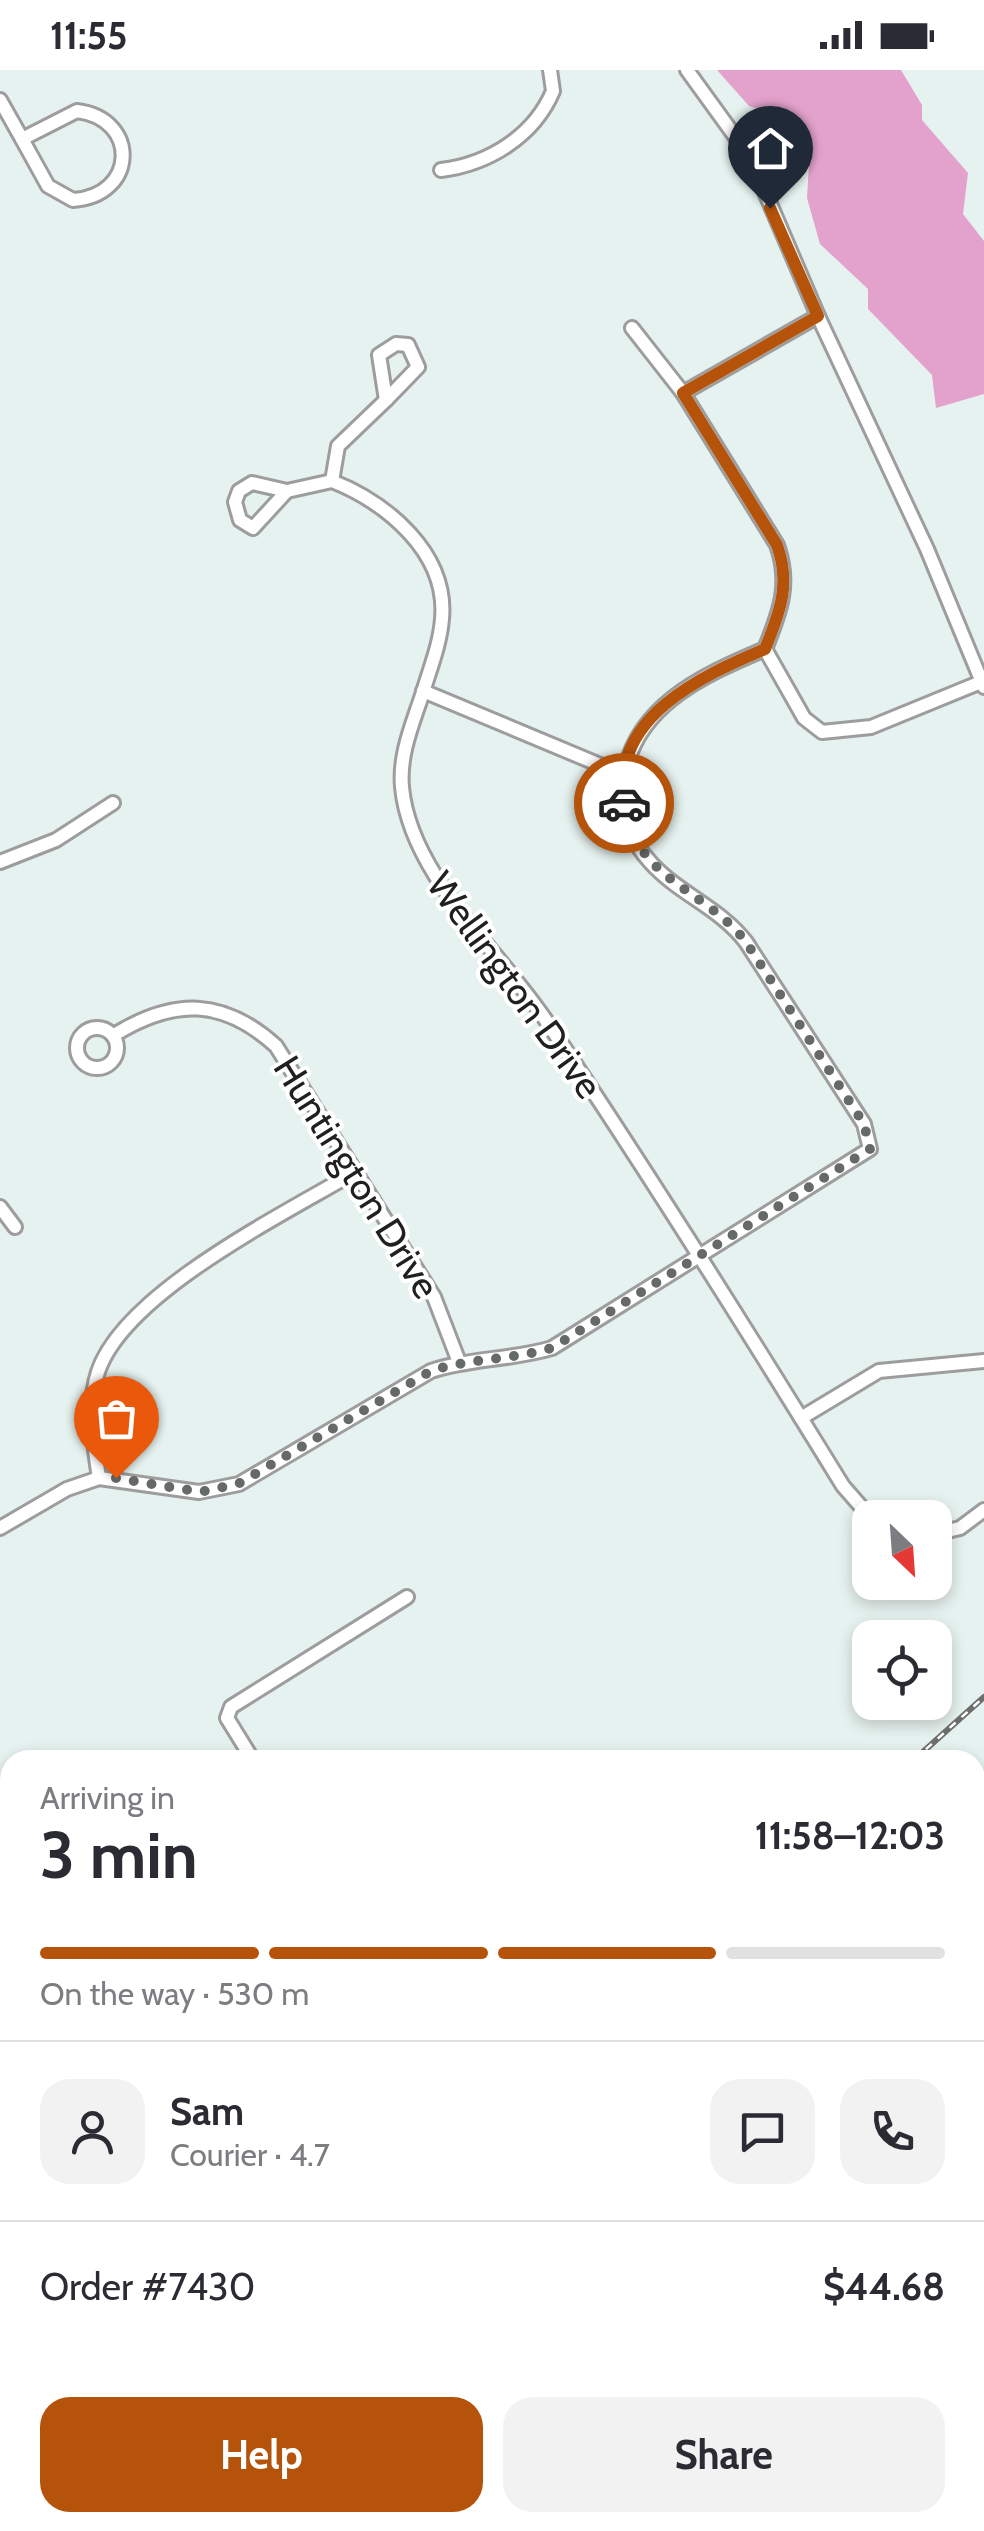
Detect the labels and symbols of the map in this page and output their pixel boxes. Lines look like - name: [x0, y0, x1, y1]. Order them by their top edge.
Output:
- pin: [728, 106, 813, 209]
- courier: [574, 753, 674, 853]
- street label: Wellington Drive: [417, 863, 613, 1107]
- street label: Huntington Drive: [264, 1047, 450, 1307]
- pin: [74, 1376, 159, 1479]
- north arrow: [852, 1500, 952, 1600]

